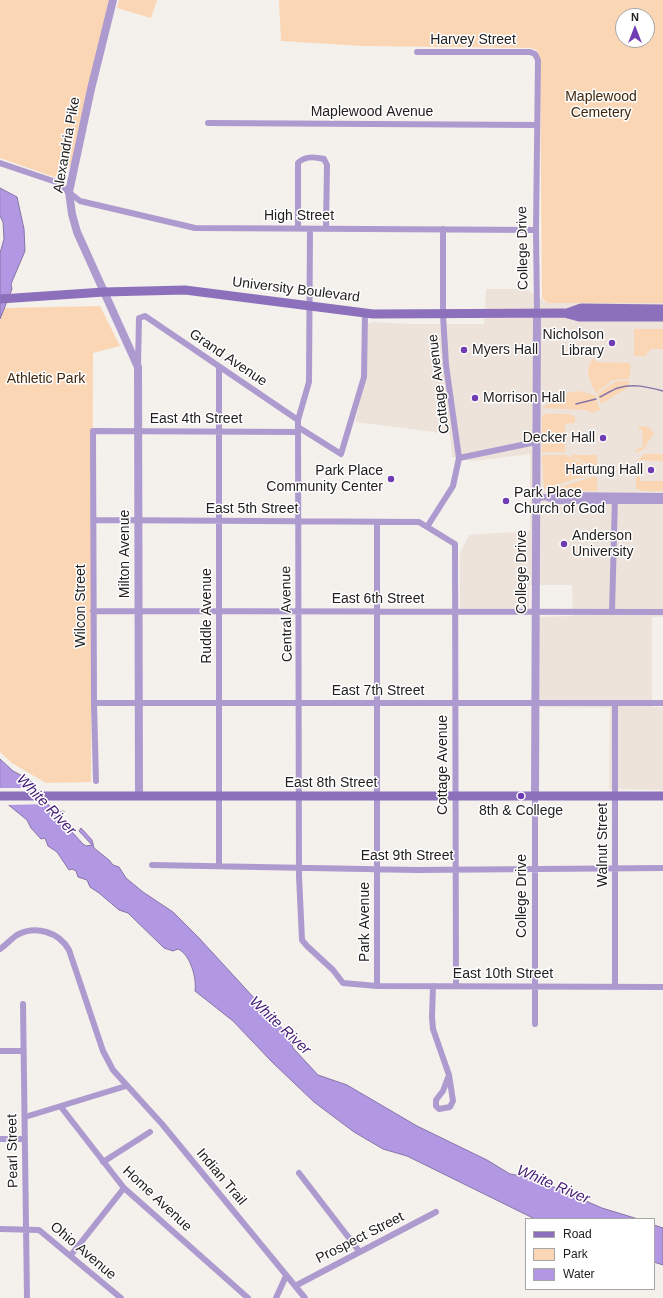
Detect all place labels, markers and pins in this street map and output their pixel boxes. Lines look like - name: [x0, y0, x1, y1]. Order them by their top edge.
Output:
- place label: Nicholson Library: [543, 327, 604, 360]
- marker: Nicholson Library: [607, 338, 617, 348]
- place label: Myers Hall: [472, 342, 538, 358]
- marker: Myers Hall: [459, 345, 469, 355]
- place label: Morrison Hall: [483, 390, 565, 406]
- marker: Morrison Hall: [470, 393, 480, 403]
- place label: Decker Hall: [523, 430, 595, 446]
- marker: Decker Hall: [598, 433, 608, 443]
- place label: Hartung Hall: [565, 462, 643, 478]
- place label: Park Place Community Center: [266, 463, 383, 496]
- marker: Hartung Hall: [646, 465, 656, 475]
- marker: Park Place Community Center: [386, 474, 396, 484]
- place label: Park Place Church of God: [514, 485, 605, 518]
- marker: Park Place Church of God: [501, 496, 511, 506]
- place label: Anderson University: [572, 528, 633, 560]
- marker: Anderson University: [559, 539, 569, 549]
- marker: 8th & College: [516, 791, 526, 801]
- place label: 8th & College: [479, 803, 563, 819]

